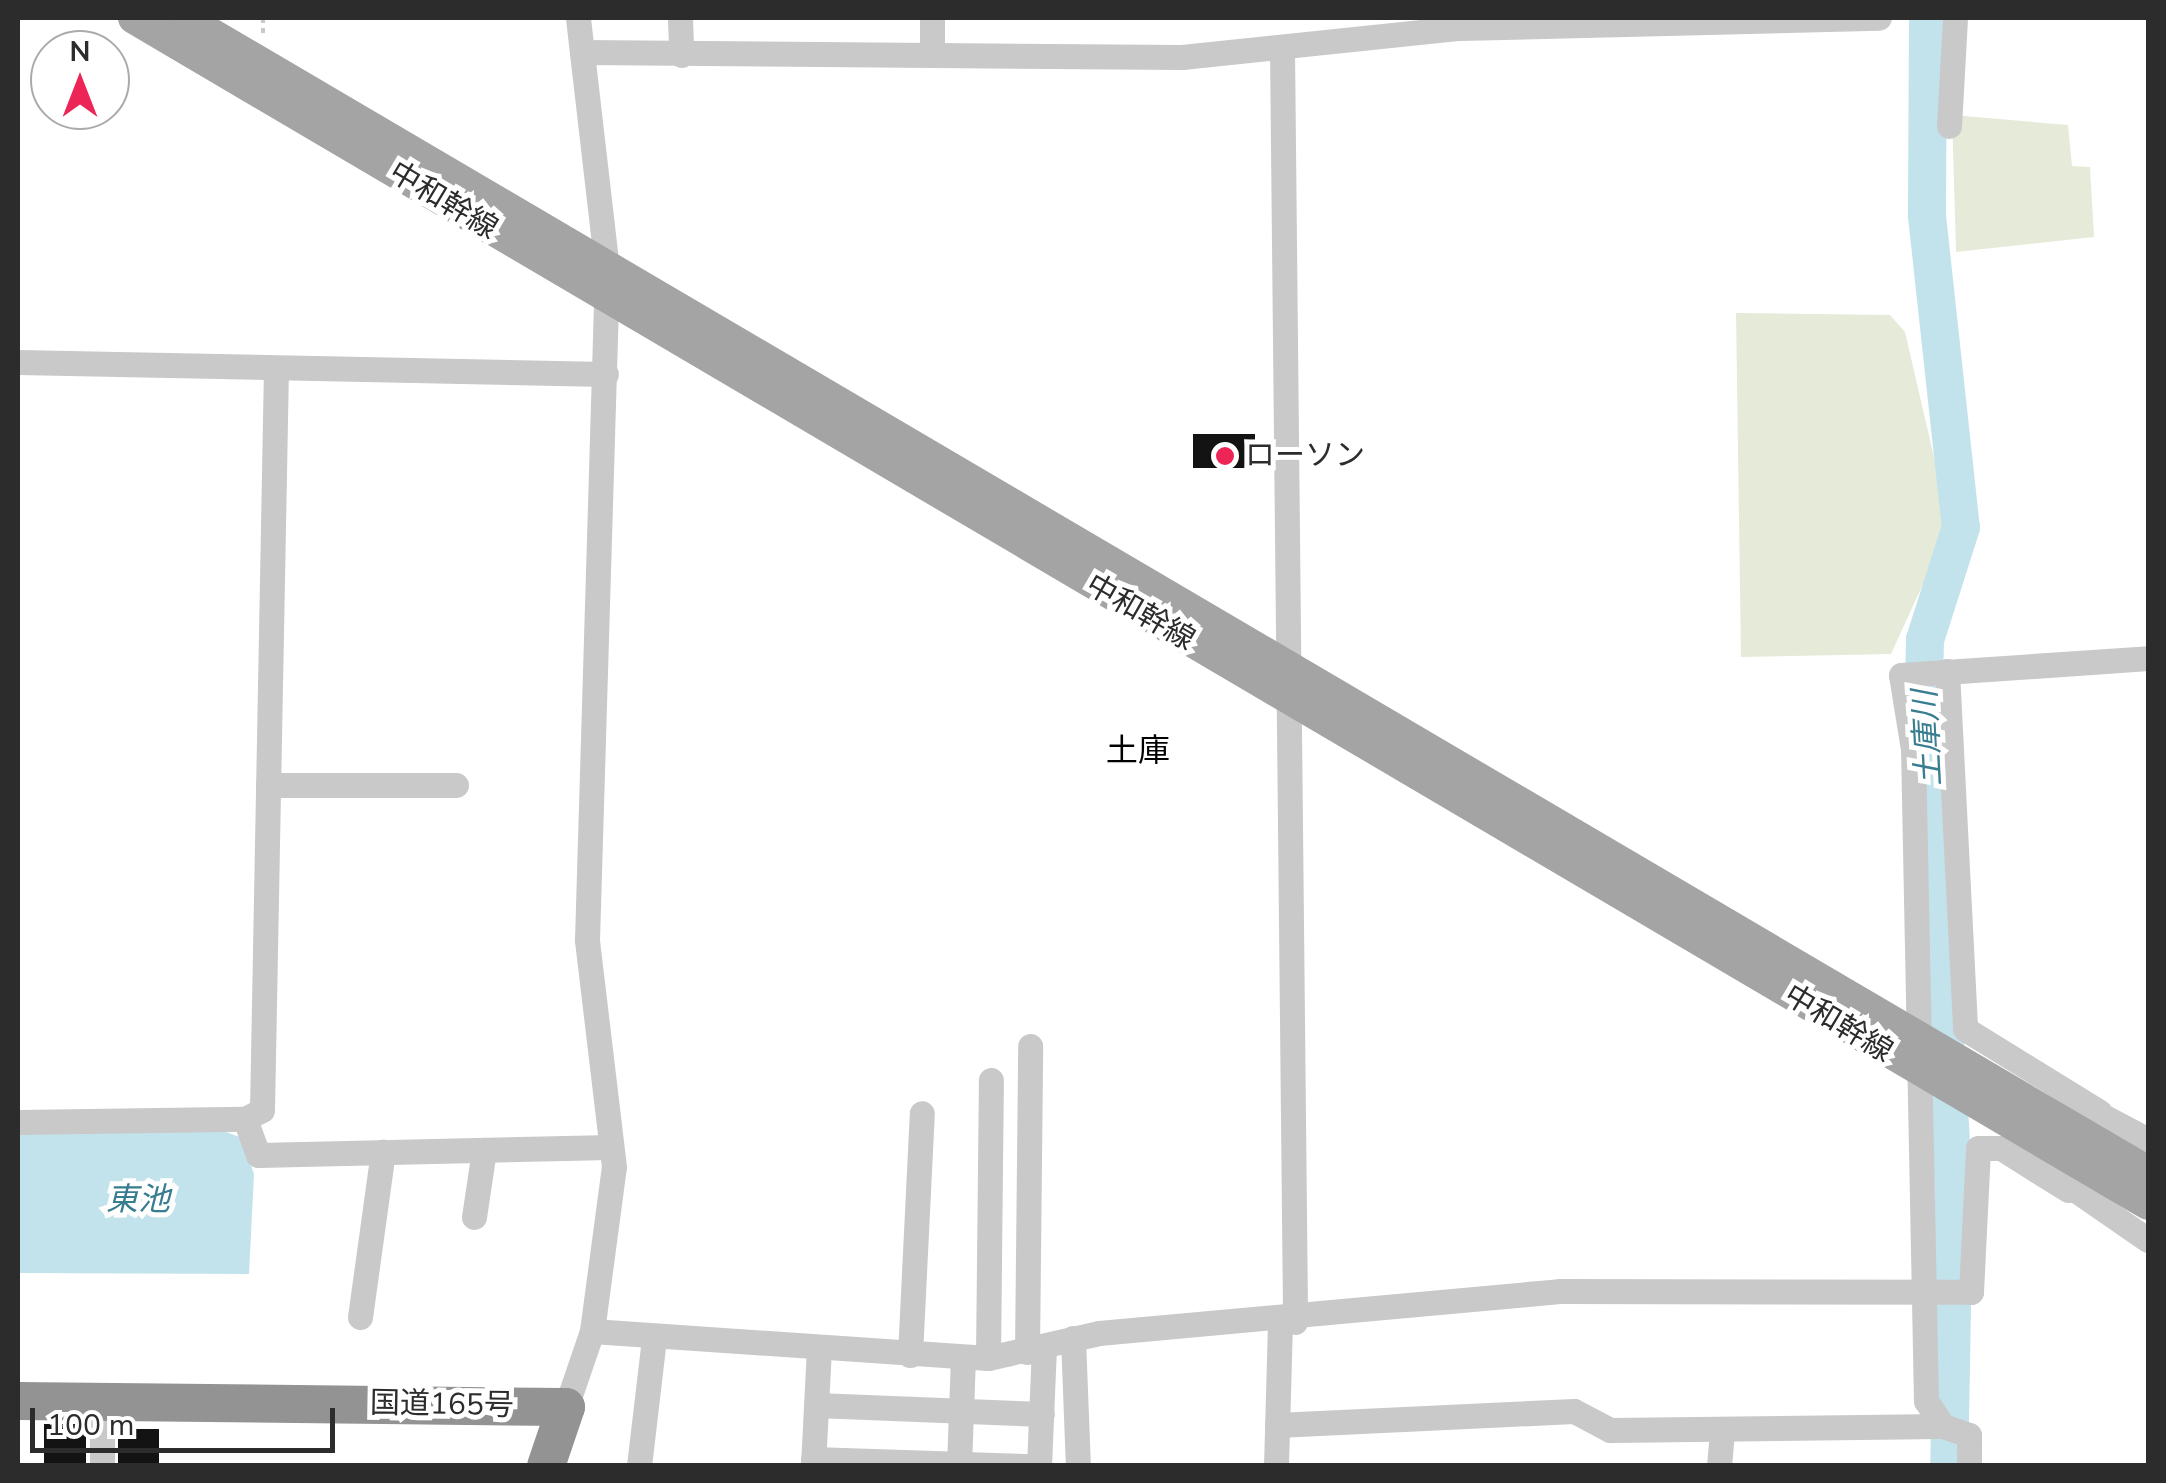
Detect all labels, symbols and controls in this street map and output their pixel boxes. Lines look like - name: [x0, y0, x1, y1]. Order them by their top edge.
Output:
- north arrow: [30, 30, 130, 130]
- text: N: [70, 33, 90, 71]
- street label: 中和幹線: [382, 155, 504, 247]
- place label: ローソン: [1245, 438, 1365, 474]
- marker: ローソン: [1214, 445, 1236, 467]
- street label: 中和幹線: [1079, 567, 1201, 659]
- water label: 土庫川: [1906, 689, 1950, 787]
- district label: 土庫: [1106, 732, 1170, 770]
- street label: 中和幹線: [1777, 978, 1899, 1070]
- water label: 東池: [106, 1181, 170, 1219]
- street label: 国道165号: [370, 1386, 514, 1424]
- scale bar: [35, 1388, 340, 1450]
- text: 100 m: [47, 1405, 134, 1446]

